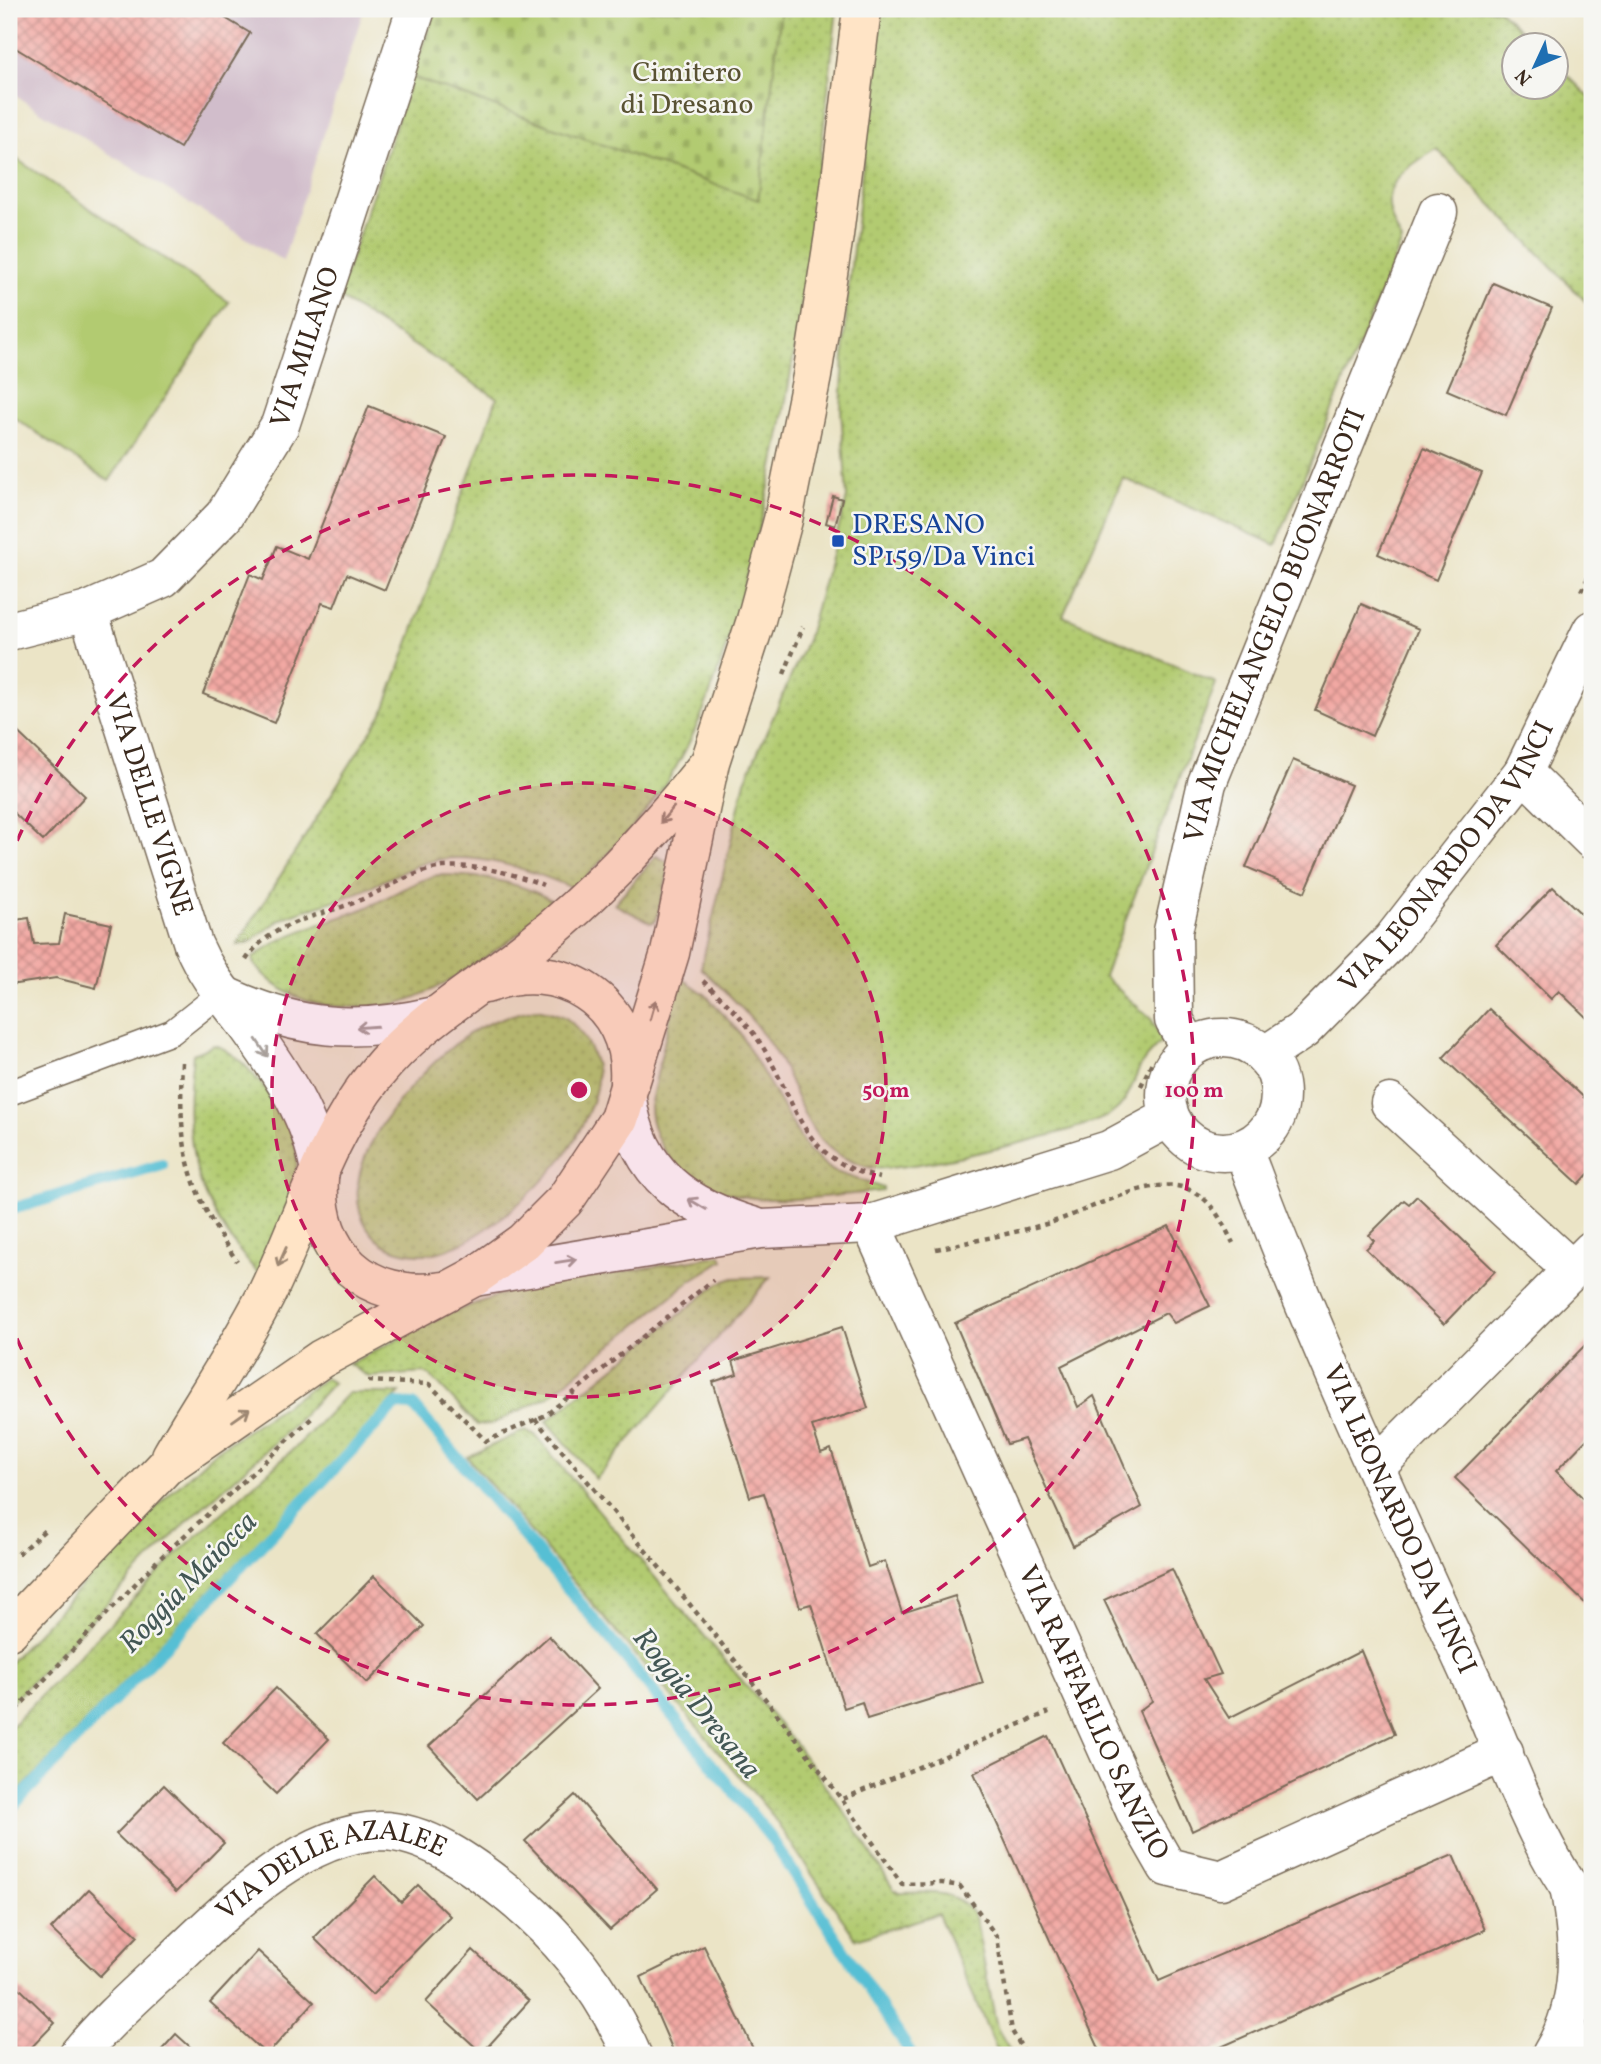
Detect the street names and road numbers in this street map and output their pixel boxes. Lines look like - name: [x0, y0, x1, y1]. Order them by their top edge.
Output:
- street label: VIA MILANO: [261, 262, 350, 433]
- street label: VIA MICHELANGELO BUONARROTI: [1174, 403, 1376, 846]
- street label: VIA DELLE VIGNE: [96, 688, 203, 921]
- street label: VIA LEONARDO DA VINCI: [1330, 715, 1564, 1002]
- street label: VIA LEONARDO DA VINCI: [1313, 1358, 1486, 1680]
- street label: VIA RAFFAELLO SANZIO: [1008, 1559, 1179, 1868]
- street label: VIA DELLE AZALEE: [208, 1811, 454, 1930]

